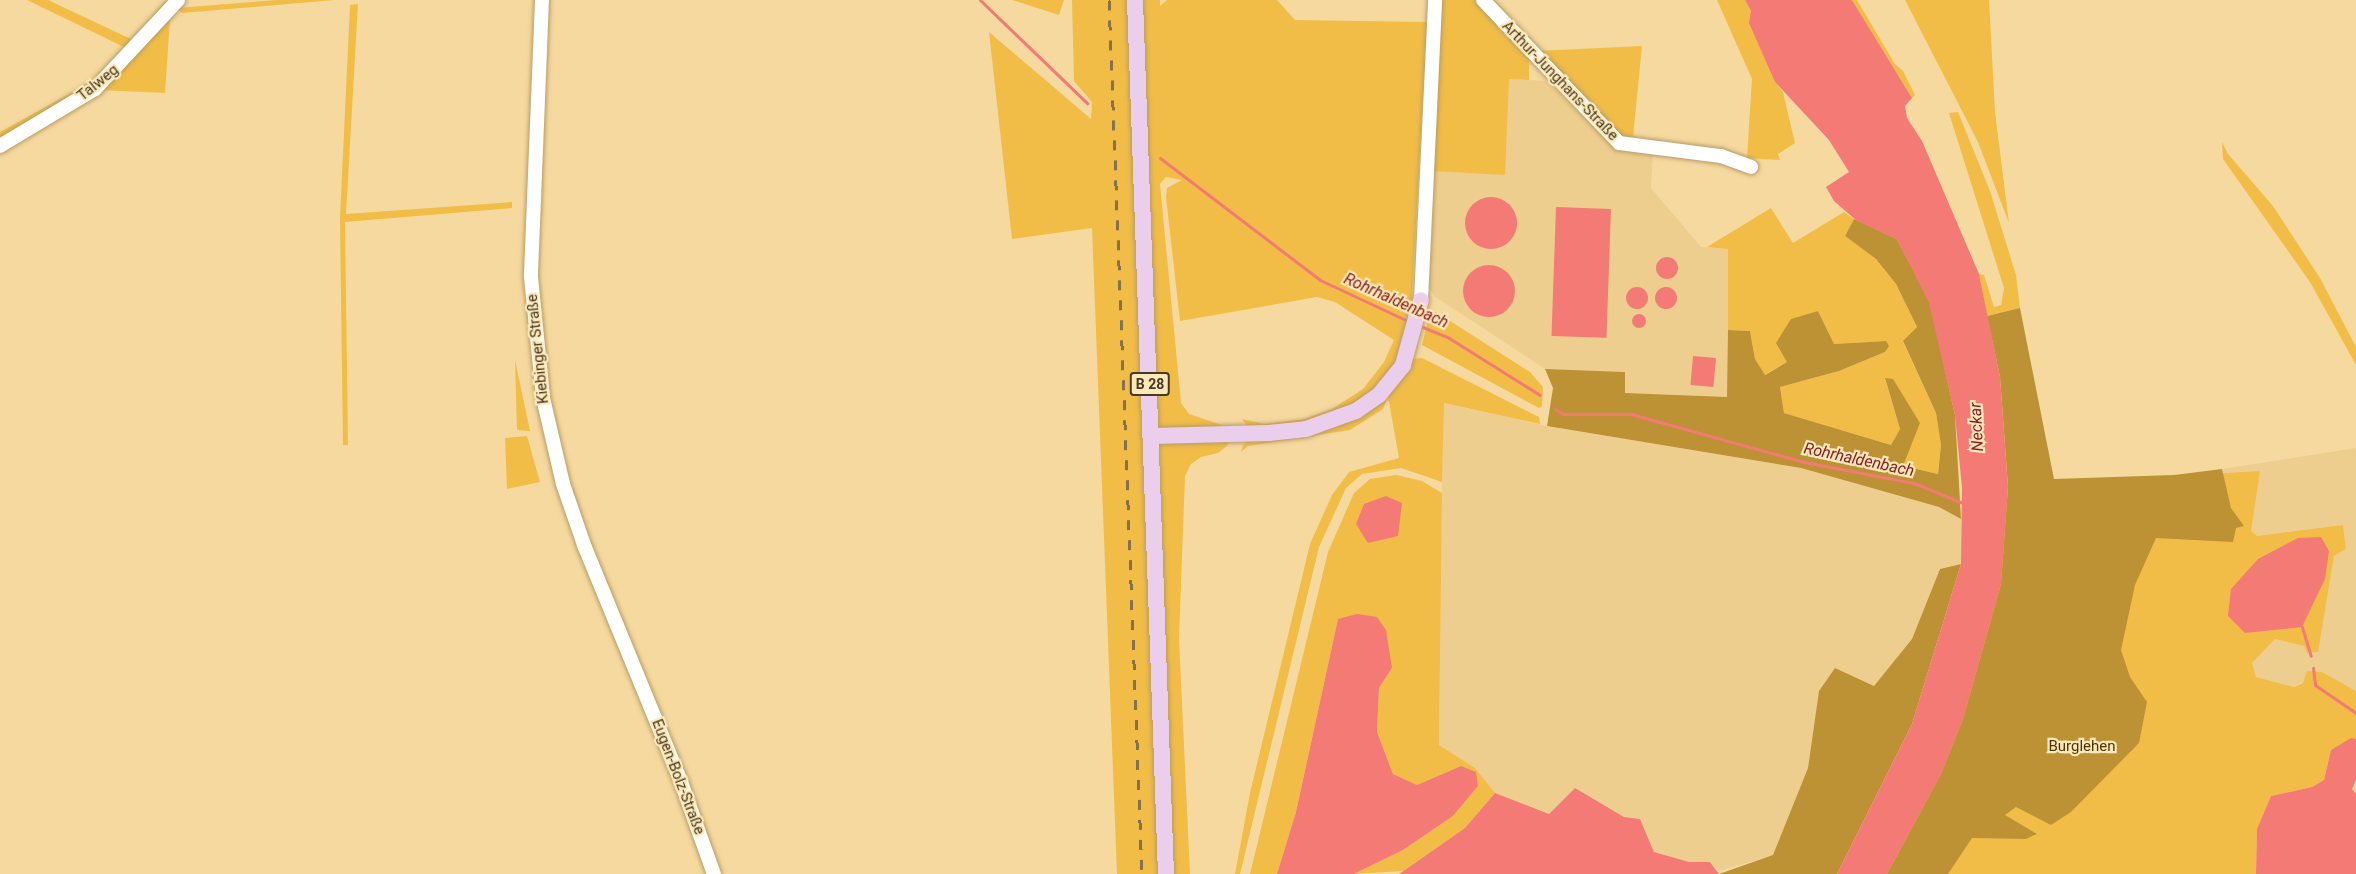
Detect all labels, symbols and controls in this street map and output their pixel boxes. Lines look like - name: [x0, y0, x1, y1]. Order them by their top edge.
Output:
- street label: Arthur-Junghans-Straße: [1498, 17, 1622, 145]
- street label: Talweg: [74, 61, 122, 105]
- water label: Rohrhaldenbach: [1341, 269, 1451, 333]
- street label: Kiebinger Straße: [523, 293, 553, 405]
- road number: B 28: [1129, 373, 1171, 395]
- water label: Neckar: [1966, 402, 1988, 452]
- water label: Rohrhaldenbach: [1802, 439, 1916, 481]
- street label: Eugen-Bolz-Straße: [648, 717, 708, 837]
- park label: Burglehen: [2048, 738, 2116, 756]

